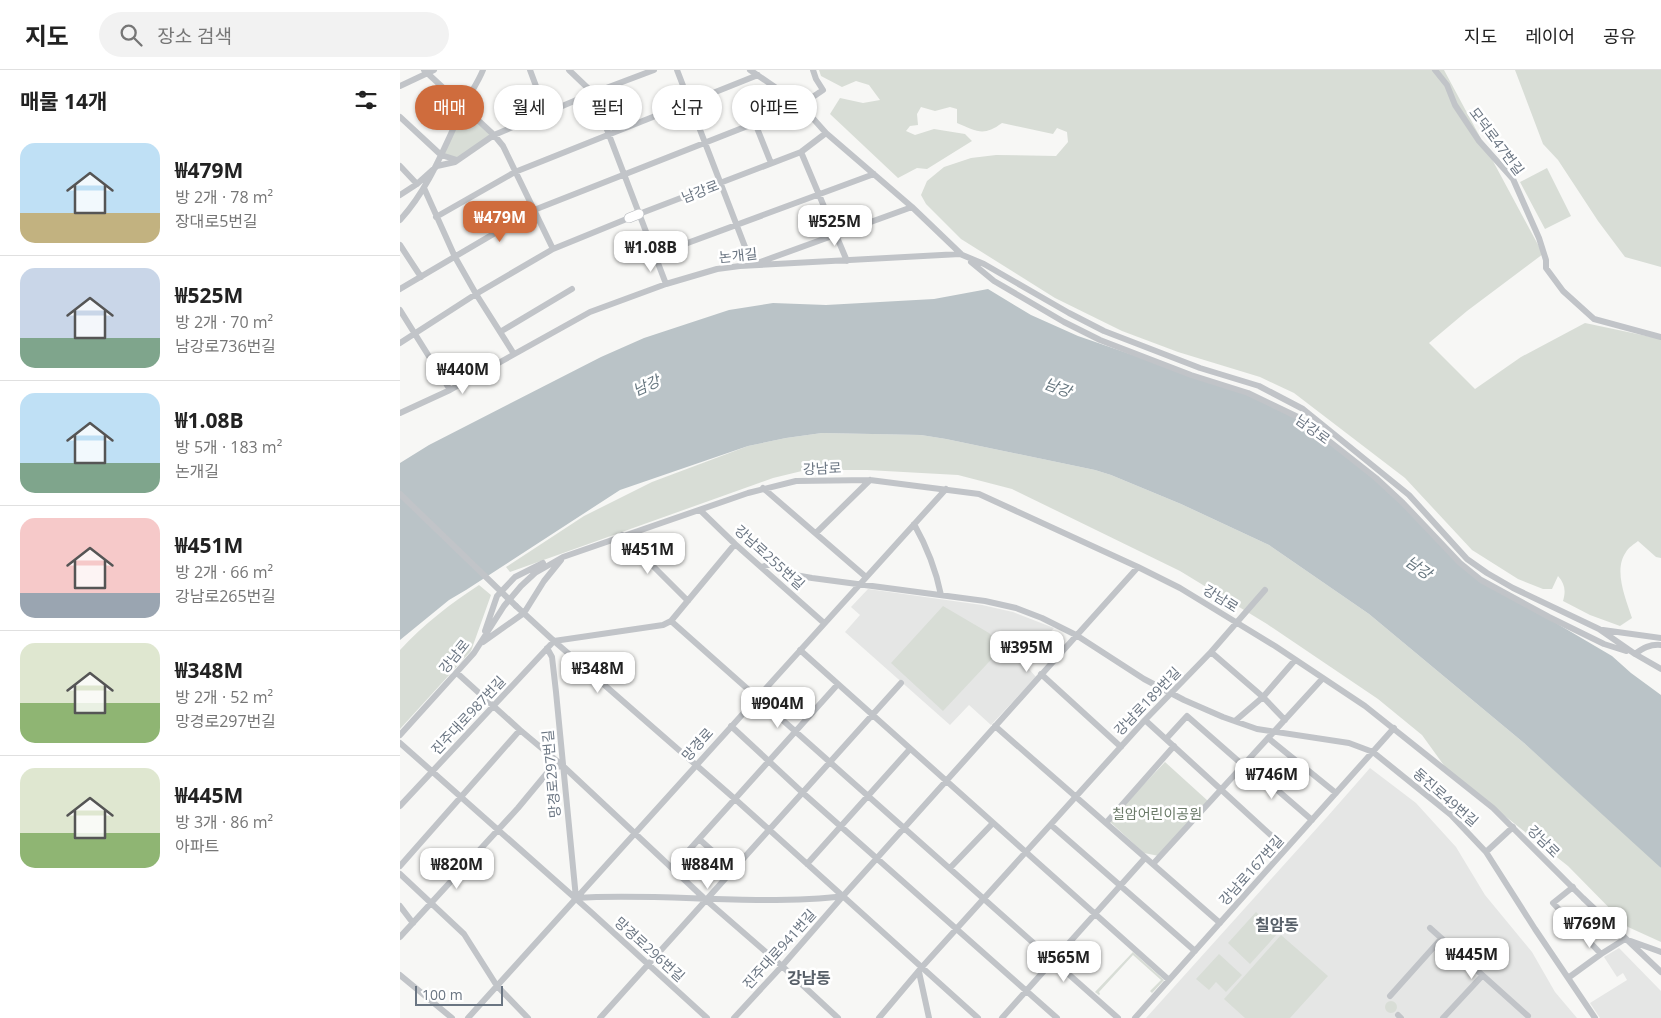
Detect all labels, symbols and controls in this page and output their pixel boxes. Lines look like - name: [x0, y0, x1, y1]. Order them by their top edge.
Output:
- search box: [99, 12, 449, 57]
- text: 지도: [25, 19, 69, 52]
- icon: search: [117, 21, 145, 49]
- text: 장소 검색: [157, 23, 232, 49]
- text: 지도: [1464, 24, 1497, 48]
- text: 레이어: [1525, 24, 1575, 48]
- text: 공유: [1603, 24, 1636, 48]
- chip: 매매: [415, 85, 484, 130]
- chip: 월세: [494, 85, 563, 130]
- chip: 필터: [573, 85, 642, 130]
- chip: 신규: [652, 85, 722, 130]
- chip: 아파트: [732, 85, 817, 130]
- icon: filters: [352, 86, 380, 114]
- text: 매물 14개: [20, 87, 107, 115]
- street label: 모덕로47번길: [1465, 103, 1529, 179]
- text: ₩479M: [175, 156, 243, 184]
- icon: home: [60, 163, 120, 223]
- street label: 남강로: [679, 175, 722, 207]
- text: 방 2개 · 78 m²: [175, 186, 273, 208]
- pin: ₩479M: [465, 200, 535, 243]
- pin: ₩525M: [800, 204, 870, 247]
- text: ₩479M: [474, 206, 526, 228]
- text: 장대로5번길: [175, 210, 258, 232]
- text: ₩525M: [809, 210, 861, 232]
- pin: ₩1.08B: [610, 230, 692, 273]
- text: ₩1.08B: [625, 236, 677, 258]
- street label: 논개길: [718, 244, 758, 266]
- text: ₩525M: [175, 281, 243, 309]
- icon: home: [60, 288, 120, 348]
- text: 방 2개 · 70 m²: [175, 311, 273, 333]
- text: 남강로736번길: [175, 335, 276, 357]
- pin: ₩440M: [428, 352, 498, 395]
- text: ₩440M: [437, 358, 489, 380]
- water label: 남강: [629, 369, 665, 400]
- water label: 남강: [1042, 373, 1077, 402]
- text: ₩1.08B: [175, 406, 244, 434]
- street label: 남강로: [1292, 410, 1334, 448]
- icon: home: [60, 413, 120, 473]
- text: 방 5개 · 183 m²: [175, 436, 282, 458]
- street label: 강남로: [802, 458, 842, 478]
- text: 논개길: [175, 460, 219, 482]
- street label: 강남로255번길: [731, 520, 809, 594]
- text: ₩451M: [175, 531, 243, 559]
- pin: ₩451M: [613, 532, 683, 575]
- icon: home: [60, 538, 120, 598]
- text: ₩451M: [622, 538, 674, 560]
- water label: 남강: [1402, 551, 1438, 584]
- text: 방 2개 · 66 m²: [175, 561, 273, 583]
- street label: 강남로: [1200, 580, 1243, 616]
- text: 강남로265번길: [175, 585, 276, 607]
- pin: ₩395M: [992, 630, 1062, 673]
- street label: 강남로: [434, 635, 474, 677]
- text: ₩395M: [1001, 636, 1053, 658]
- pin: ₩348M: [563, 652, 633, 694]
- text: ₩348M: [175, 656, 243, 684]
- text: ₩348M: [572, 657, 624, 679]
- icon: home: [60, 663, 120, 723]
- street label: 강남로189번길: [1109, 663, 1185, 739]
- street label: 진주대로987번길: [427, 671, 509, 759]
- text: 방 2개 · 52 m²: [175, 686, 273, 708]
- pin: ₩904M: [743, 686, 813, 729]
- text: ₩904M: [752, 692, 804, 714]
- text: 망경로297번길: [175, 710, 276, 732]
- street label: 망경로: [677, 723, 717, 765]
- street label: 망경로297번길: [538, 729, 564, 819]
- pin: ₩746M: [1237, 758, 1307, 800]
- text: ₩746M: [1246, 763, 1298, 785]
- street label: 동진로49번길: [1409, 763, 1483, 831]
- text: ₩445M: [175, 781, 243, 809]
- icon: home: [60, 788, 120, 848]
- park label: 칠암어린이공원: [1112, 804, 1202, 823]
- text: 방 3개 · 86 m²: [175, 811, 273, 833]
- street label: 강남로: [1524, 821, 1564, 861]
- street label: 강남로167번길: [1214, 831, 1288, 909]
- text: 아파트: [175, 835, 219, 857]
- pin: ₩820M: [422, 848, 492, 890]
- pin: ₩884M: [673, 848, 743, 890]
- text: ₩820M: [431, 853, 483, 875]
- text: ₩884M: [682, 853, 734, 875]
- street label: 진주대로941번길: [738, 905, 820, 993]
- pin: ₩769M: [1555, 906, 1625, 949]
- street label: 망경로296번길: [611, 912, 689, 986]
- text: ₩769M: [1564, 912, 1616, 934]
- district label: 칠암동: [1255, 914, 1299, 936]
- pin: ₩445M: [1437, 938, 1507, 980]
- pin: ₩565M: [1029, 940, 1099, 983]
- text: ₩445M: [1446, 943, 1498, 965]
- text: ₩565M: [1038, 946, 1090, 968]
- district label: 강남동: [787, 967, 831, 989]
- scale bar: [415, 983, 502, 1006]
- text: 100 m: [422, 985, 463, 1004]

